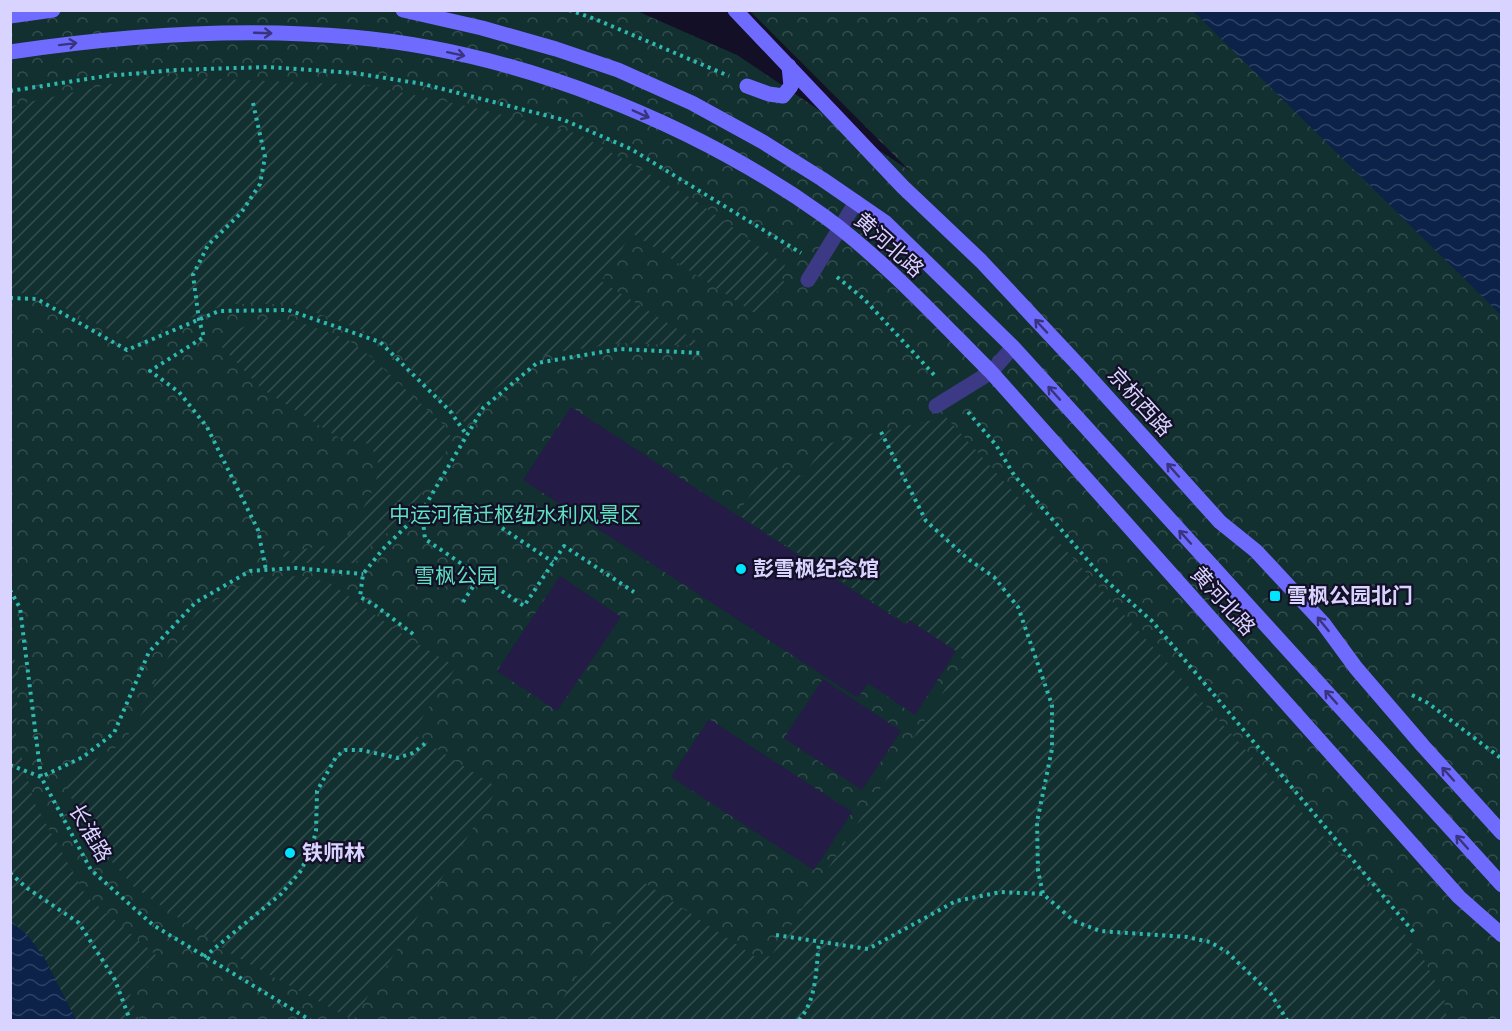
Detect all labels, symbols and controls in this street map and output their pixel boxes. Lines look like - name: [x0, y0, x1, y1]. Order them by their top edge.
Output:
- one-way arrow: [252, 28, 272, 39]
- one-way arrow: [58, 38, 78, 49]
- one-way arrow: [446, 49, 466, 60]
- one-way arrow: [632, 109, 650, 120]
- street label: 黄河北路: [848, 208, 928, 284]
- one-way arrow: [1034, 318, 1049, 333]
- street label: 京杭西路: [1101, 363, 1177, 443]
- one-way arrow: [1047, 386, 1061, 401]
- one-way arrow: [1166, 462, 1180, 477]
- park label: 中运河宿迁枢纽水利风景区: [389, 503, 641, 530]
- one-way arrow: [1178, 530, 1192, 545]
- place label: 彭雪枫纪念馆: [753, 557, 879, 584]
- marker: 彭雪枫纪念馆: [734, 562, 748, 576]
- street label: 黄河北路: [1184, 562, 1260, 642]
- park label: 雪枫公园: [414, 564, 498, 591]
- place label: 雪枫公园北门: [1287, 584, 1413, 611]
- marker: 雪枫公园北门: [1268, 589, 1282, 603]
- one-way arrow: [1317, 616, 1330, 632]
- one-way arrow: [1324, 690, 1338, 705]
- one-way arrow: [1441, 767, 1455, 782]
- street label: 长淮路: [61, 800, 116, 868]
- one-way arrow: [1455, 834, 1469, 849]
- place label: 铁师林: [302, 841, 365, 868]
- marker: 铁师林: [283, 846, 297, 860]

